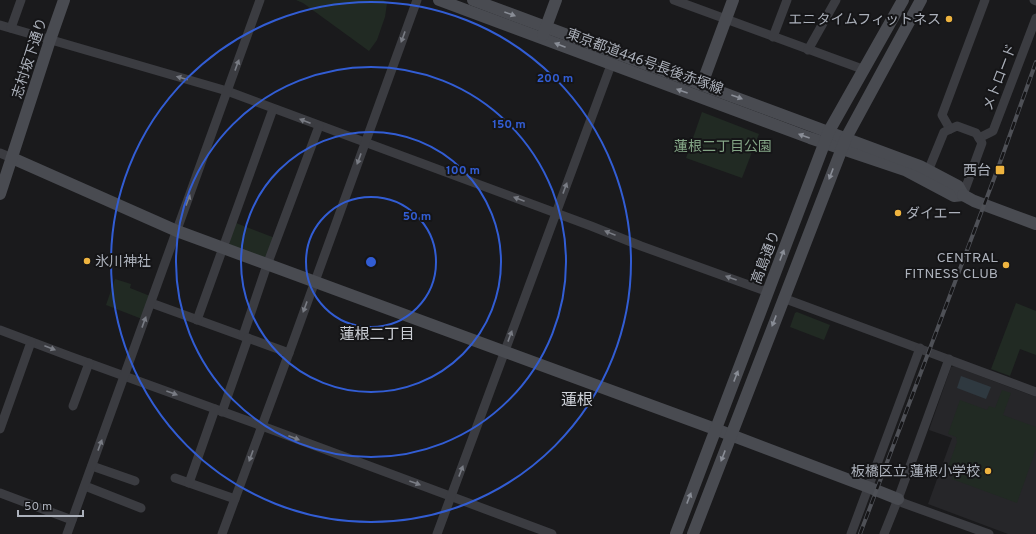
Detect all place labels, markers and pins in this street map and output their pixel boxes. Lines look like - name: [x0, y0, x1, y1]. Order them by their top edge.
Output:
- place label: エニタイムフィットネス: [788, 12, 941, 29]
- marker: エニタイムフィットネス: [944, 14, 954, 24]
- place label: 西台: [963, 162, 991, 180]
- marker: 西台: [994, 164, 1006, 176]
- place label: ダイエー: [906, 206, 962, 223]
- marker: ダイエー: [893, 208, 903, 218]
- place label: CENTRAL FITNESS CLUB: [905, 250, 998, 283]
- place label: 氷川神社: [95, 254, 151, 271]
- centre of rings: [364, 255, 378, 269]
- marker: 氷川神社: [82, 256, 92, 266]
- marker: CENTRAL FITNESS CLUB: [1001, 260, 1011, 270]
- place label: 板橋区立 蓮根小学校: [851, 464, 980, 481]
- marker: 板橋区立 蓮根小学校: [983, 466, 993, 476]

